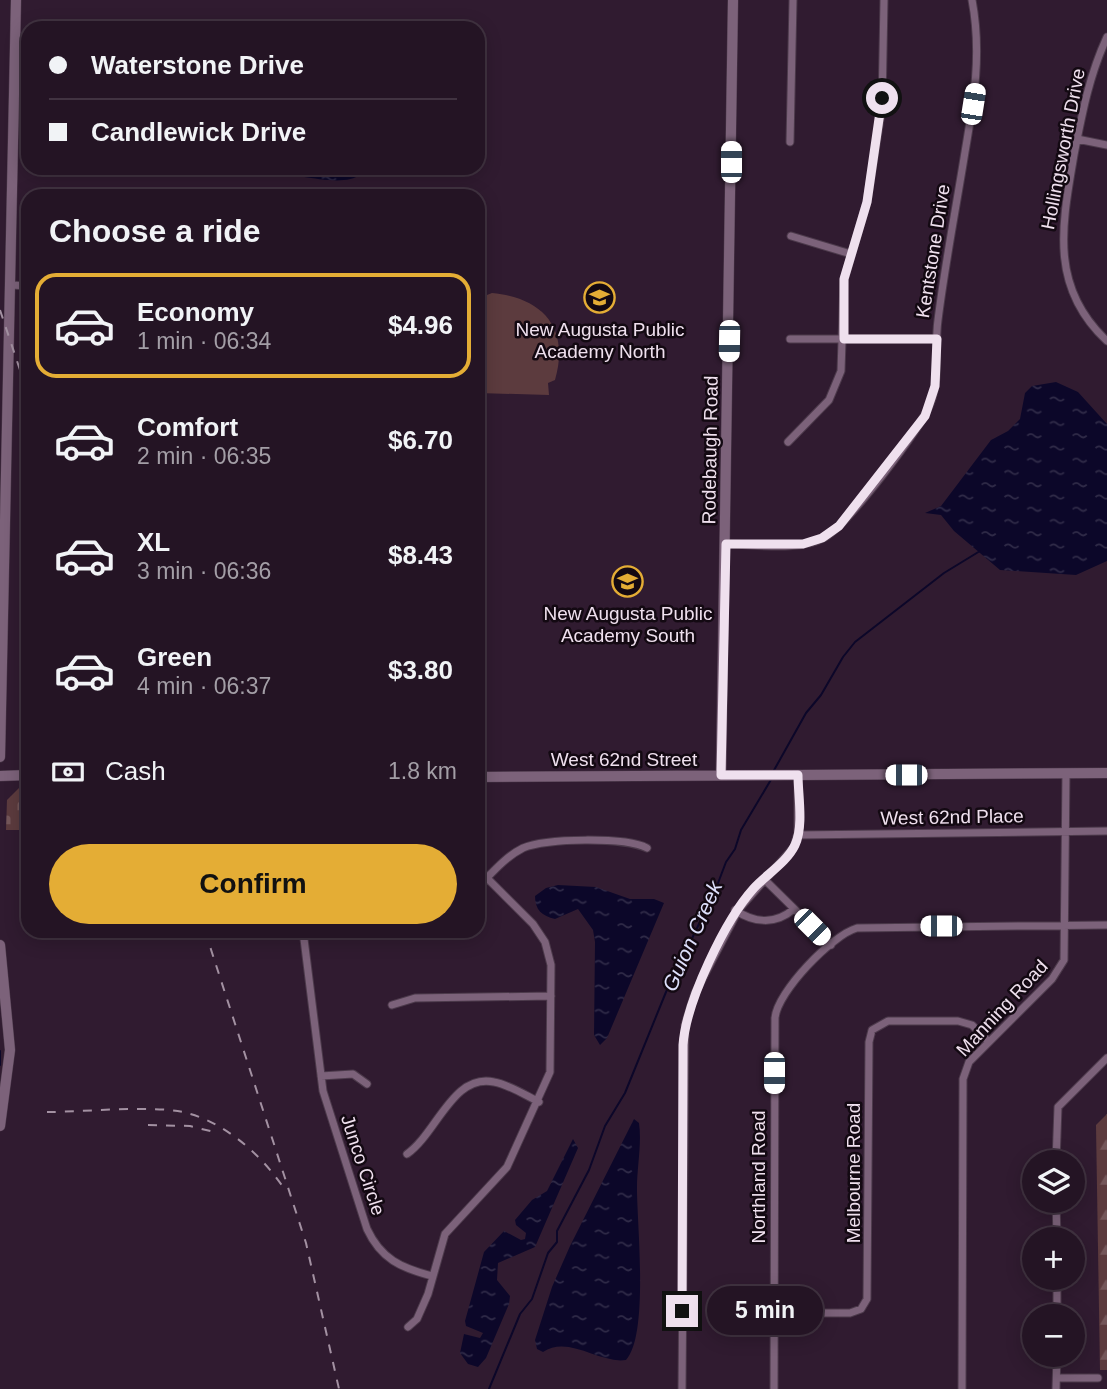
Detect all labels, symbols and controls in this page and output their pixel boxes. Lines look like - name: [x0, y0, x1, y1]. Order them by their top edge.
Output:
- text: Waterstone Drive: [91, 50, 304, 80]
- street label: Hollingsworth Drive: [1037, 67, 1089, 231]
- route start: [866, 82, 898, 114]
- car: [960, 82, 987, 126]
- text: Candlewick Drive: [91, 117, 306, 147]
- car: [721, 141, 742, 183]
- street label: Kentstone Drive: [912, 183, 954, 319]
- text: Choose a ride: [49, 213, 261, 249]
- school or university icon: New Augusta Public Academy North: [583, 281, 617, 315]
- icon: car: [53, 294, 116, 357]
- text: Economy: [137, 297, 254, 327]
- text: $4.96: [388, 310, 453, 340]
- place label: New Augusta Public Academy North: [516, 319, 685, 362]
- car: [719, 320, 740, 362]
- text: 1 min · 06:34: [137, 328, 271, 354]
- street label: Rodebaugh Road: [698, 375, 722, 525]
- icon: car: [53, 409, 116, 472]
- text: Comfort: [137, 412, 238, 442]
- text: $6.70: [388, 425, 453, 455]
- text: 2 min · 06:35: [137, 443, 271, 469]
- icon: car: [53, 524, 116, 587]
- text: XL: [137, 527, 170, 557]
- text: $8.43: [388, 540, 453, 570]
- text: 3 min · 06:36: [137, 558, 271, 584]
- school or university icon: New Augusta Public Academy South: [611, 565, 645, 599]
- place label: New Augusta Public Academy South: [544, 603, 713, 646]
- icon: car: [53, 639, 116, 702]
- text: Green: [137, 642, 212, 672]
- text: $3.80: [388, 655, 453, 685]
- text: 4 min · 06:37: [137, 673, 271, 699]
- street label: West 62nd Street: [551, 749, 698, 770]
- icon: cash: [49, 753, 87, 791]
- text: Cash: [105, 756, 166, 786]
- text: 1.8 km: [388, 758, 457, 784]
- car: [886, 765, 928, 786]
- street label: West 62nd Place: [880, 805, 1024, 829]
- button: Confirm: [49, 844, 457, 924]
- water label: Guion Creek: [658, 876, 727, 995]
- car: [790, 905, 835, 949]
- car: [921, 916, 963, 937]
- street label: Manning Road: [952, 956, 1052, 1060]
- car: [764, 1052, 785, 1094]
- street label: Melbourne Road: [843, 1103, 864, 1243]
- street label: Northland Road: [748, 1110, 769, 1244]
- street label: Junco Circle: [337, 1112, 389, 1218]
- map controls: [1022, 1150, 1085, 1367]
- button: layers: [1022, 1150, 1085, 1213]
- button: +: [1022, 1227, 1085, 1290]
- callout: 5 min: [706, 1286, 822, 1336]
- route end: [666, 1295, 698, 1327]
- text: 5 min: [735, 1297, 795, 1323]
- button: −: [1022, 1304, 1085, 1367]

